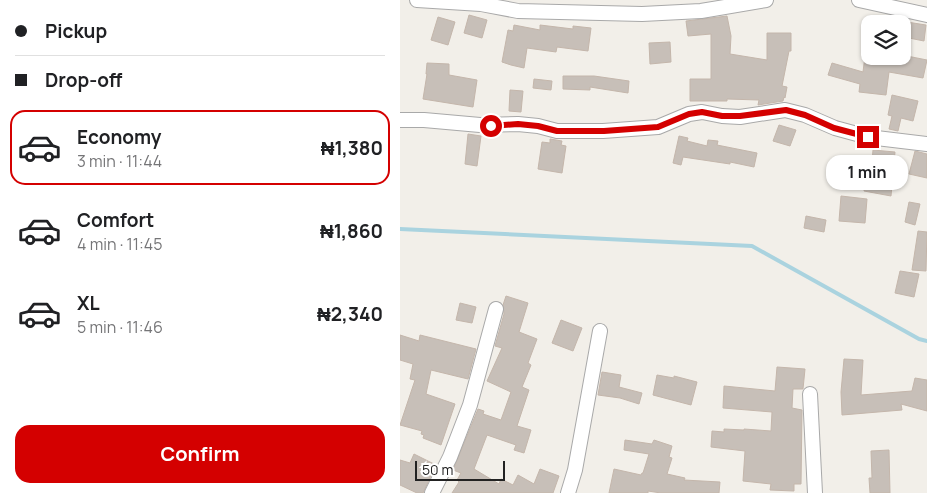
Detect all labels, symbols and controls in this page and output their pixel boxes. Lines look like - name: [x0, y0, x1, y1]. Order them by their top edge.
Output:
- map controls: [861, 15, 911, 65]
- button: layers: [861, 15, 911, 65]
- text: Pickup: [45, 18, 107, 44]
- text: Drop-off: [45, 67, 122, 93]
- route start: [480, 115, 502, 137]
- text: Economy: [77, 124, 161, 150]
- icon: car: [17, 125, 62, 170]
- route end: [857, 126, 879, 148]
- text: ₦1,380: [321, 135, 383, 161]
- text: 3 min · 11:44: [77, 150, 162, 172]
- callout: 1 min: [827, 154, 909, 190]
- text: 1 min: [847, 161, 887, 183]
- text: Comfort: [77, 207, 154, 233]
- icon: car: [17, 208, 62, 253]
- text: ₦1,860: [320, 218, 383, 244]
- text: 4 min · 11:45: [77, 233, 162, 255]
- text: XL: [77, 290, 100, 316]
- icon: car: [17, 291, 62, 336]
- text: ₦2,340: [317, 301, 383, 327]
- text: 5 min · 11:46: [77, 316, 163, 338]
- button: Confirm: [15, 425, 385, 483]
- scale bar: [415, 458, 505, 481]
- text: 50 m: [422, 460, 453, 479]

